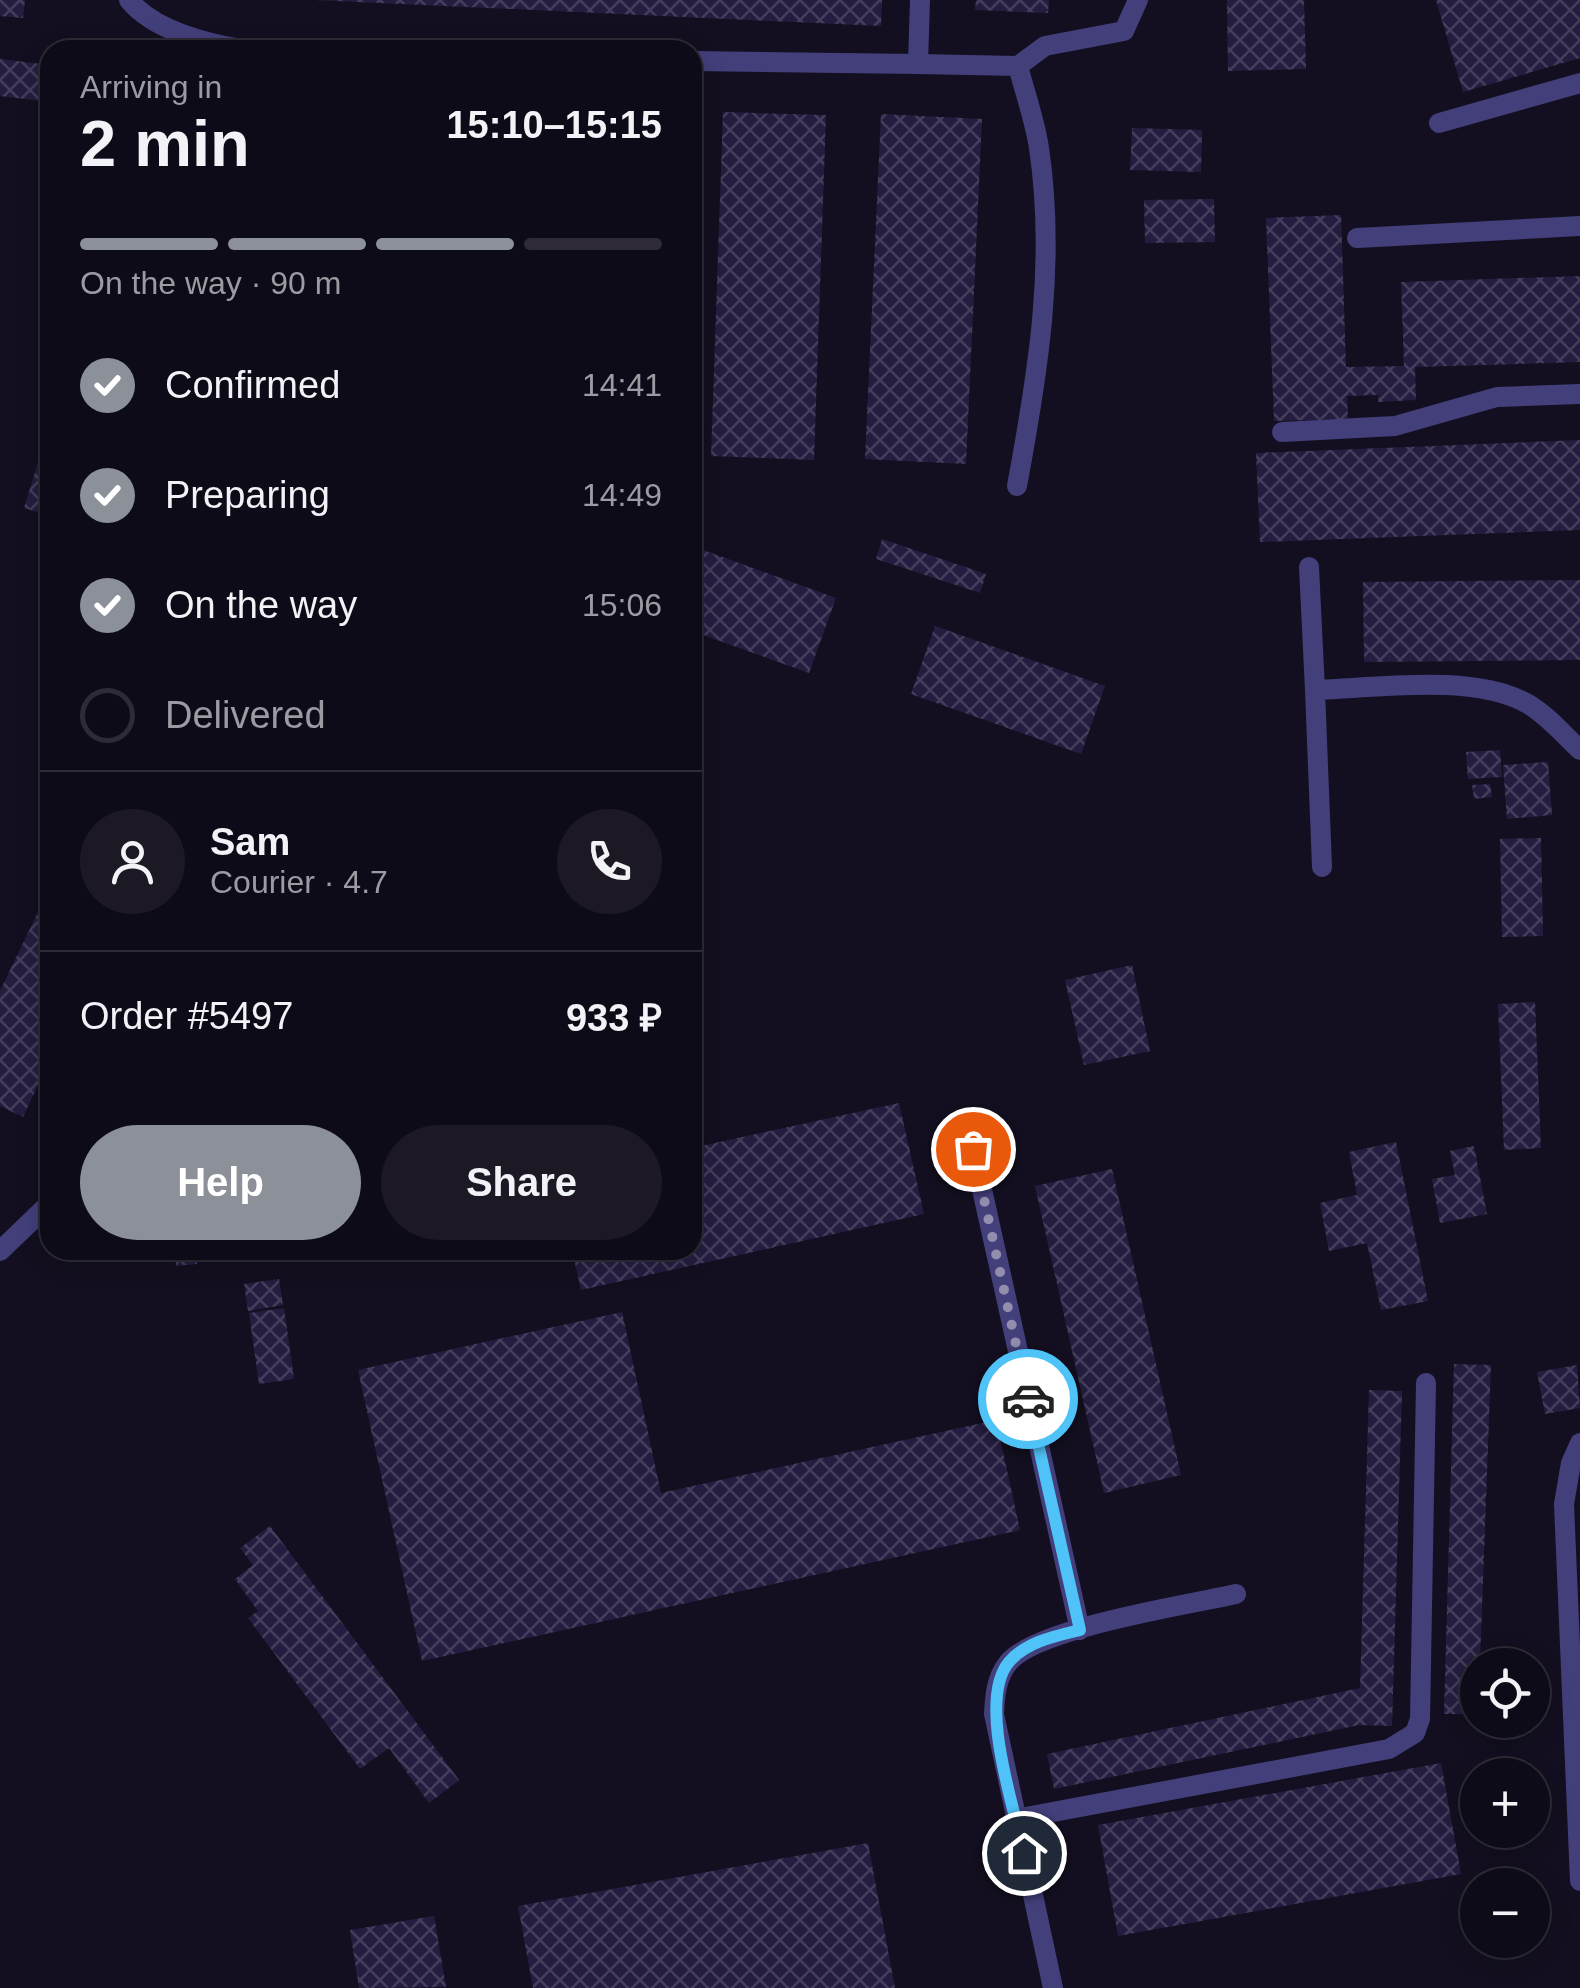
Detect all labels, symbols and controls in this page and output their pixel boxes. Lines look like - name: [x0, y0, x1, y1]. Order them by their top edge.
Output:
- text: Arriving in: [80, 69, 222, 105]
- text: 15:10–15:15: [446, 104, 662, 146]
- text: 2 min: [80, 107, 250, 180]
- text: On the way · 90 m: [80, 265, 341, 301]
- icon: check: [80, 358, 135, 413]
- text: Confirmed: [165, 364, 340, 406]
- text: 14:41: [582, 367, 662, 403]
- icon: check: [80, 468, 135, 523]
- text: Preparing: [165, 474, 330, 516]
- text: 14:49: [582, 477, 662, 513]
- icon: check: [80, 578, 135, 633]
- text: On the way: [165, 584, 357, 626]
- text: 15:06: [582, 587, 662, 623]
- text: Delivered: [165, 694, 326, 736]
- button: person: [80, 809, 185, 914]
- button: phone: [557, 809, 662, 914]
- text: Sam: [210, 821, 290, 863]
- text: Courier · 4.7: [210, 864, 388, 900]
- text: Order #5497: [80, 995, 293, 1037]
- text: 933 ₽: [566, 997, 662, 1039]
- pin: [931, 1107, 1016, 1192]
- icon: bag: [946, 1122, 1001, 1177]
- button: Help: [80, 1125, 361, 1240]
- button: Share: [381, 1125, 662, 1240]
- courier: [978, 1349, 1078, 1449]
- icon: car: [1001, 1372, 1056, 1427]
- map controls: [1460, 1648, 1550, 1958]
- button: locate: [1460, 1648, 1550, 1738]
- button: +: [1460, 1758, 1550, 1848]
- pin: [982, 1811, 1067, 1896]
- icon: home: [997, 1826, 1052, 1881]
- button: −: [1460, 1868, 1550, 1958]

